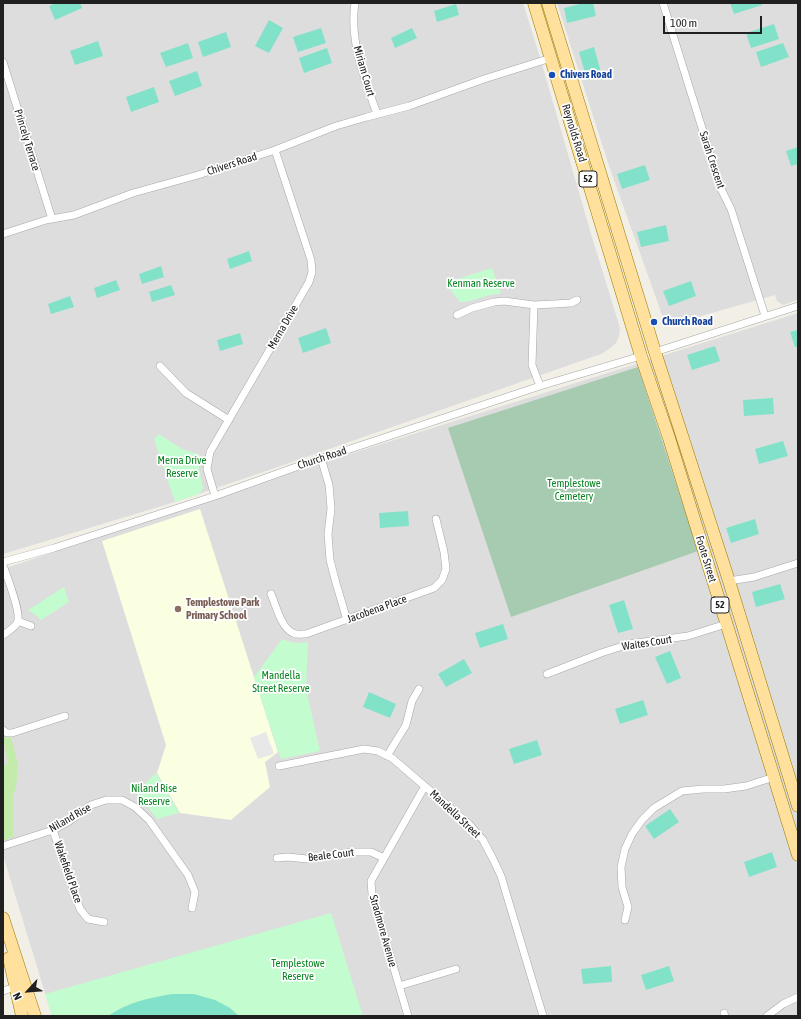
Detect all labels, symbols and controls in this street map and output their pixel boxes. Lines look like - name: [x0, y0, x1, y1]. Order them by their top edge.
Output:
- scale bar: [665, 8, 764, 34]
- text: 100 m: [670, 16, 697, 30]
- street label: Miriam Court: [350, 44, 378, 98]
- place label: Chivers Road: [560, 68, 612, 82]
- marker: Chivers Road: [547, 70, 557, 80]
- street label: Reynolds Road: [559, 102, 589, 164]
- street label: Princely Terrace: [11, 107, 43, 173]
- street label: Sarah Crescent: [697, 130, 727, 190]
- street label: Chivers Road: [205, 150, 259, 178]
- road number: 52: [579, 171, 597, 187]
- park label: Kenman Reserve: [447, 277, 515, 291]
- street label: Merna Drive: [265, 303, 301, 351]
- place label: Church Road: [662, 315, 713, 329]
- marker: Church Road: [649, 317, 659, 327]
- street label: Church Road: [296, 444, 348, 472]
- park label: Merna Drive Reserve: [158, 454, 206, 480]
- park label: Templestowe Cemetery: [547, 477, 601, 503]
- street label: Foote Street: [693, 534, 719, 584]
- street label: Jacobena Place: [345, 592, 409, 626]
- place label: Templestowe Park Primary School: [186, 596, 259, 622]
- road number: 52: [711, 597, 729, 613]
- marker: Templestowe Park Primary School: [173, 604, 183, 614]
- street label: Waites Court: [621, 633, 673, 653]
- park label: Mandella Street Reserve: [252, 669, 310, 695]
- park label: Niland Rise Reserve: [131, 782, 177, 808]
- street label: Mandella Street: [427, 787, 483, 841]
- street label: Niland Rise: [47, 801, 93, 835]
- street label: Wakefield Place: [51, 839, 85, 905]
- street label: Beale Court: [307, 846, 355, 864]
- street label: Stradmore Avenue: [366, 893, 400, 969]
- park label: Templestowe Reserve: [271, 957, 325, 983]
- north arrow: [8, 971, 48, 1011]
- text: N: [10, 991, 24, 1002]

